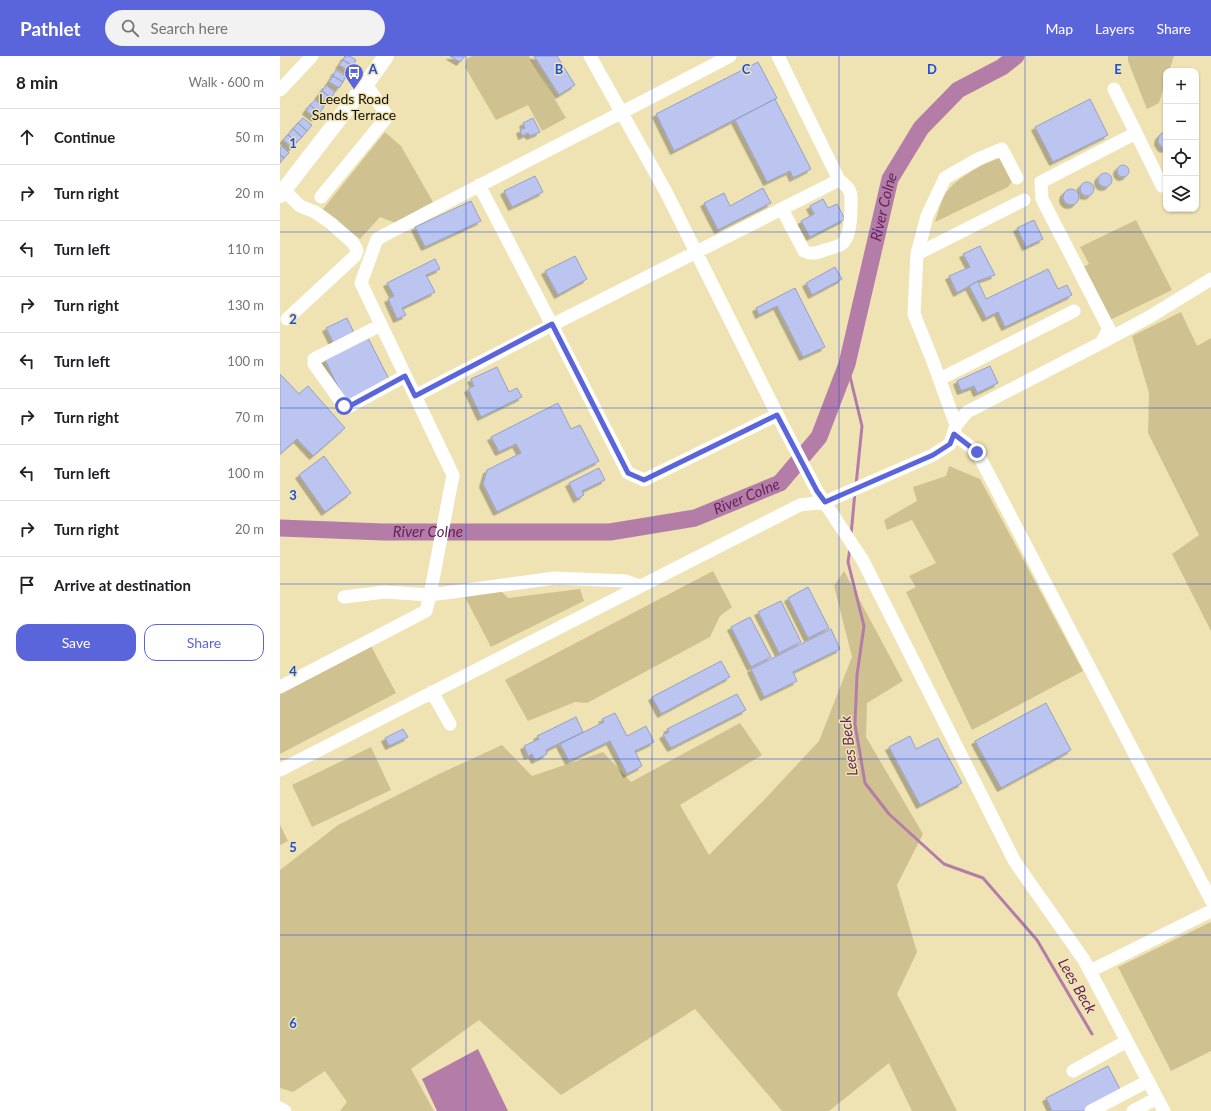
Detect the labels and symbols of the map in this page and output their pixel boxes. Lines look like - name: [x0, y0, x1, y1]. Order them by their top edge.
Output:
- text: A: [367, 61, 378, 77]
- text: B: [555, 61, 564, 77]
- text: C: [742, 61, 751, 77]
- text: D: [927, 61, 937, 77]
- text: E: [1114, 61, 1122, 77]
- bus stop icon: Leeds Road Sands Terrace: [343, 62, 365, 90]
- place label: Leeds Road Sands Terrace: [312, 90, 396, 123]
- text: 1: [289, 135, 297, 151]
- water label: River Colne: [866, 168, 900, 243]
- text: 2: [289, 311, 297, 327]
- route start: [335, 397, 353, 415]
- route end: [968, 443, 986, 461]
- water label: River Colne: [710, 474, 782, 518]
- text: 3: [289, 487, 297, 503]
- water label: River Colne: [393, 522, 463, 540]
- text: 4: [289, 663, 297, 679]
- water label: Lees Beck: [835, 714, 861, 777]
- text: 5: [289, 839, 297, 855]
- water label: Lees Beck: [1055, 955, 1101, 1017]
- text: 6: [289, 1015, 297, 1031]

